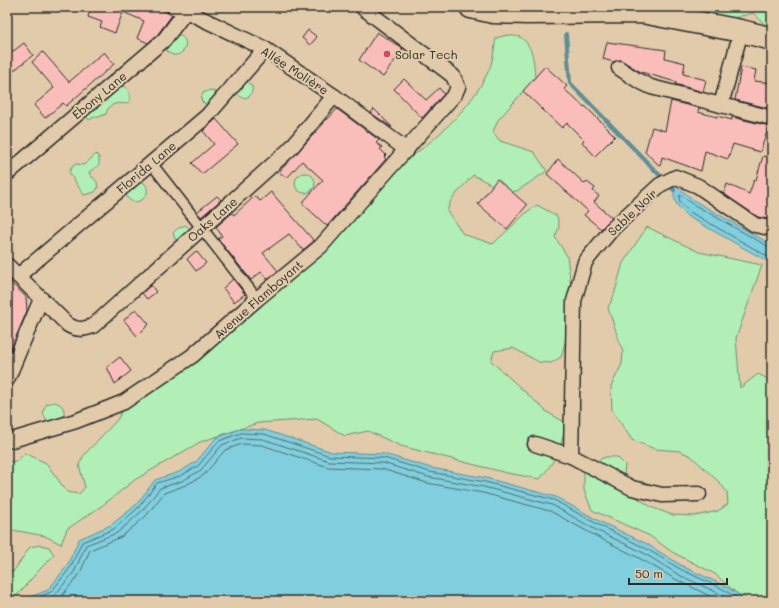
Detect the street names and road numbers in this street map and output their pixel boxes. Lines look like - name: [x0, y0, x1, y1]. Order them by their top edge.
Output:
- street label: Allée Molière: [258, 42, 332, 98]
- street label: Ebony Lane: [68, 68, 130, 122]
- street label: Florida Lane: [113, 137, 179, 197]
- street label: Sable Noir: [604, 185, 660, 239]
- street label: Oaks Lane: [184, 193, 240, 245]
- street label: Avenue Flamboyant: [210, 256, 306, 342]

